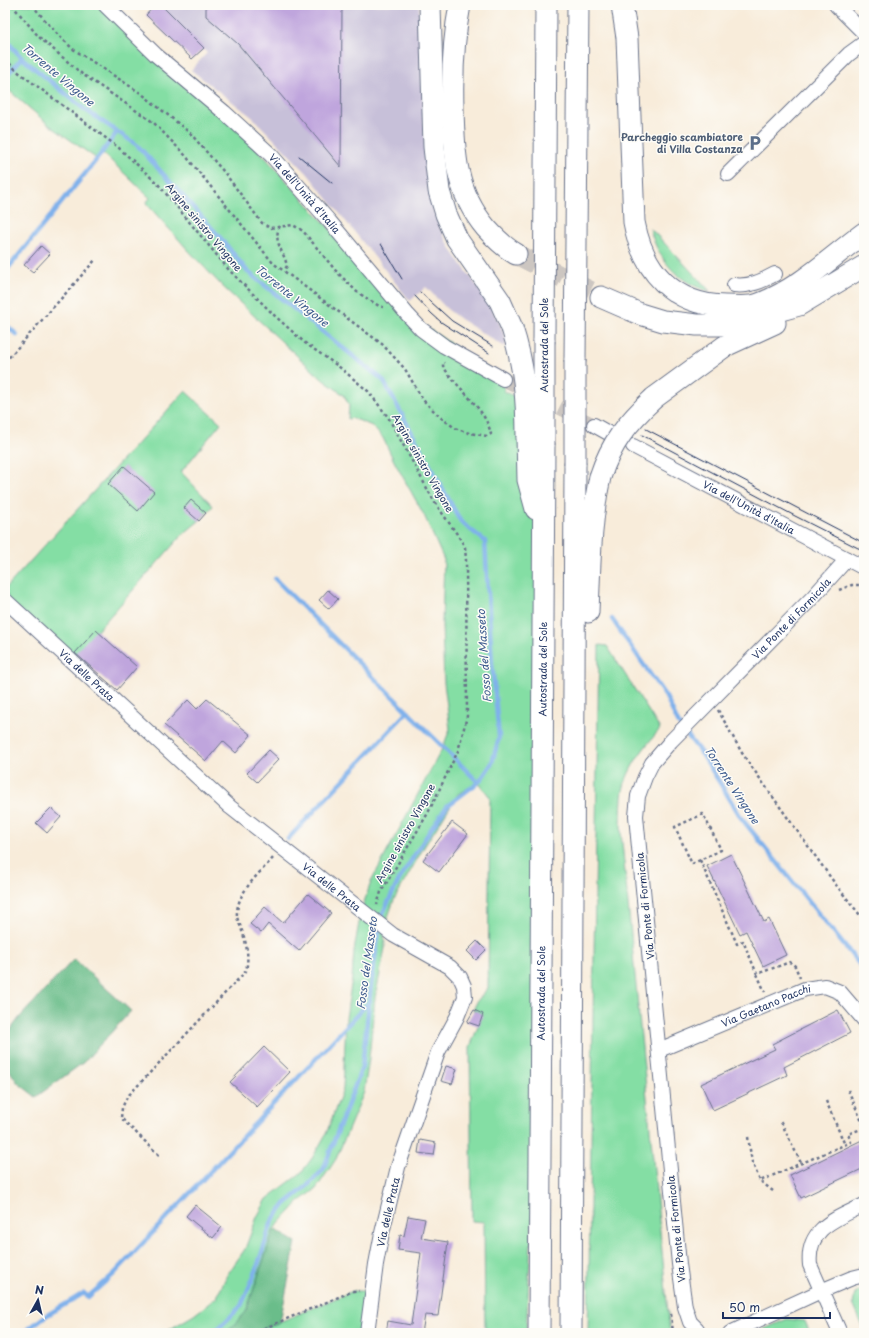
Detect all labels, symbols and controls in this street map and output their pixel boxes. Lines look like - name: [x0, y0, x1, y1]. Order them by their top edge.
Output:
- water label: Torrente Vingone: [18, 39, 99, 111]
- place label: Parcheggio scambiatore di Villa Costanza: [621, 129, 744, 156]
- parking icon: Parcheggio scambiatore di Villa Costanza: [746, 134, 764, 152]
- street label: Via dell'Unità d'Italia: [266, 150, 345, 237]
- street label: Argine sinistro Vingone: [163, 179, 246, 275]
- water label: Torrente Vingone: [252, 261, 334, 331]
- street label: Autostrada del Sole: [536, 297, 551, 392]
- street label: Argine sinistro Vingone: [389, 411, 458, 515]
- street label: Via dell'Unità d'Italia: [700, 476, 799, 538]
- street label: Via Ponte di Formicola: [748, 574, 834, 662]
- water label: Fosso del Masseto: [472, 608, 495, 703]
- street label: Autostrada del Sole: [534, 621, 550, 717]
- street label: Via delle Prata: [56, 645, 119, 705]
- water label: Torrente Vingone: [701, 742, 765, 828]
- street label: Argine sinistro Vingone: [371, 780, 438, 885]
- street label: Via Ponte di Formicola: [631, 851, 658, 960]
- street label: Via delle Prata: [299, 859, 365, 915]
- water label: Fosso del Masseto: [352, 915, 382, 1010]
- street label: Autostrada del Sole: [533, 945, 548, 1041]
- street label: Via Gaetano Pacchi: [719, 980, 812, 1030]
- street label: Via Ponte di Formicola: [662, 1174, 689, 1283]
- street label: Via delle Prata: [372, 1175, 403, 1248]
- north arrow: [18, 1280, 58, 1320]
- text: N: [34, 1281, 45, 1299]
- scale bar: [723, 1294, 830, 1320]
- text: 50 m: [729, 1298, 760, 1316]

